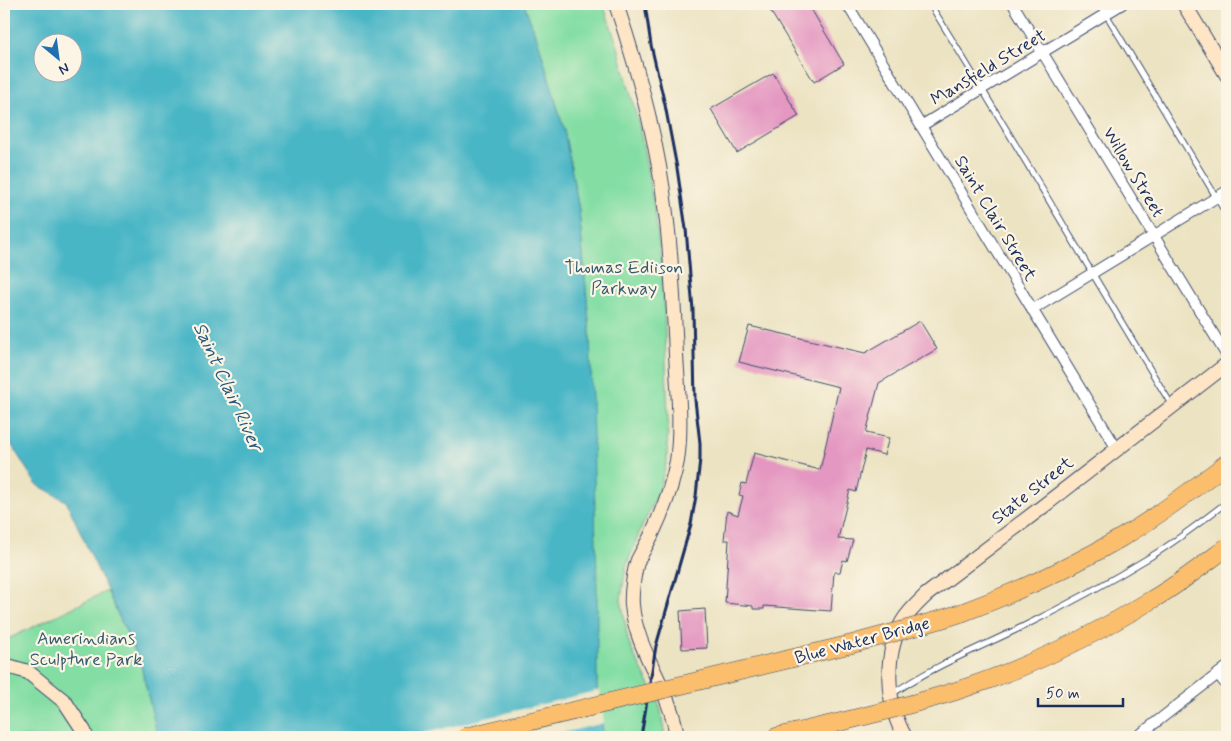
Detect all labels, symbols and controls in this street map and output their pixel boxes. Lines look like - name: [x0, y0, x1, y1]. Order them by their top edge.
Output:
- street label: Mansfield Street: [926, 24, 1051, 112]
- north arrow: [32, 32, 82, 82]
- text: N: [55, 58, 72, 79]
- street label: Willow Street: [1097, 123, 1170, 222]
- street label: Saint Clair Street: [948, 151, 1042, 286]
- park label: Thomas Ediison Parkway: [565, 256, 683, 301]
- water label: Saint Clair River: [187, 318, 270, 458]
- street label: State Street: [987, 451, 1079, 530]
- street label: Blue Water Bridge: [792, 611, 932, 671]
- park label: Amerindians Sculpture Park: [30, 627, 142, 672]
- scale bar: [1038, 676, 1124, 708]
- text: 50 m: [1046, 684, 1080, 704]

